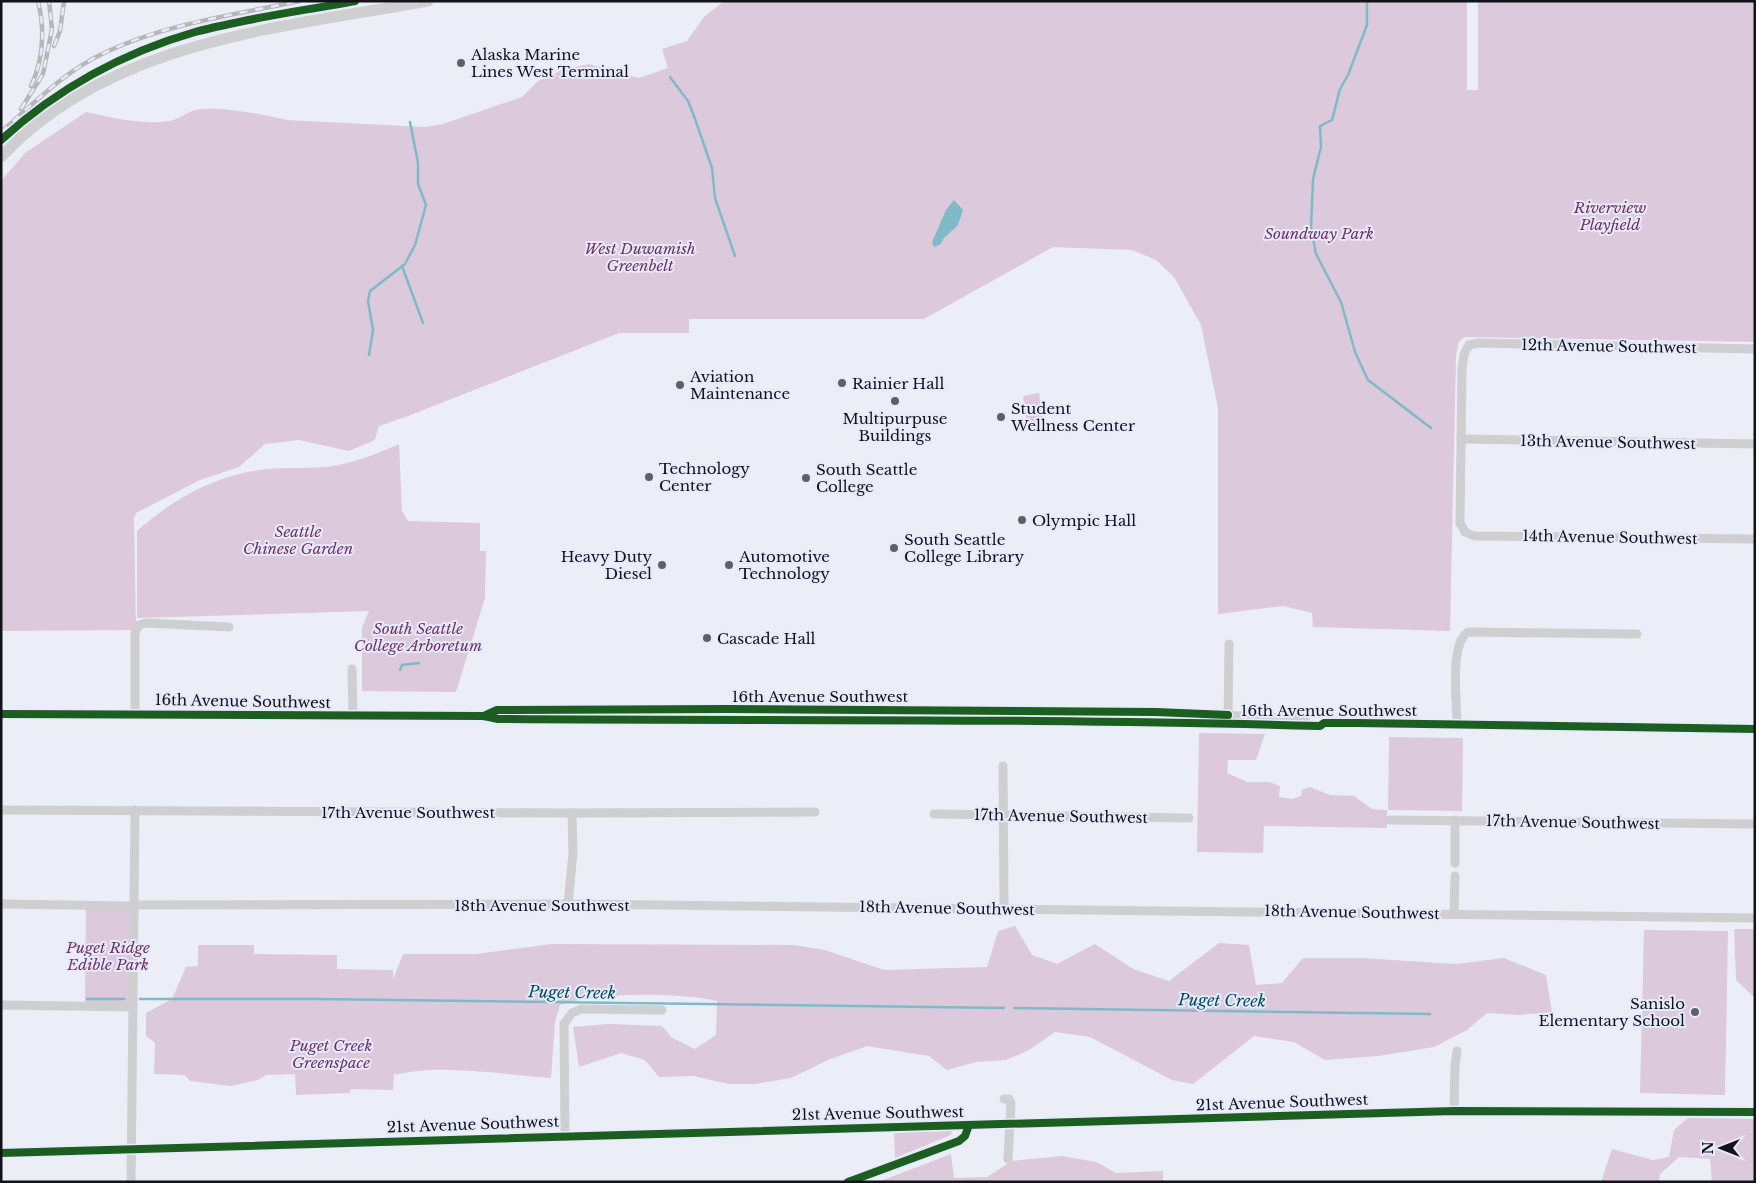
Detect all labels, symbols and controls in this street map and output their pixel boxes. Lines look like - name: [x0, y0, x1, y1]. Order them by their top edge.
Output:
- place label: Alaska Marine Lines West Terminal: [470, 45, 629, 81]
- marker: Alaska Marine Lines West Terminal: [455, 57, 467, 69]
- park label: Riverview Playfield: [1573, 198, 1646, 234]
- park label: Soundway Park: [1264, 224, 1374, 243]
- park label: West Duwamish Greenbelt: [584, 239, 696, 275]
- street label: 12th Avenue Southwest: [1521, 335, 1697, 357]
- place label: Aviation Maintenance: [689, 367, 790, 403]
- place label: Rainier Hall: [852, 374, 944, 393]
- marker: Rainier Hall: [836, 377, 848, 389]
- marker: Aviation Maintenance: [674, 379, 686, 391]
- marker: Multipurpuse Buildings: [889, 395, 901, 407]
- place label: Student Wellness Center: [1010, 399, 1136, 435]
- place label: Multipurpuse Buildings: [843, 409, 947, 445]
- marker: Student Wellness Center: [995, 411, 1007, 423]
- street label: 13th Avenue Southwest: [1520, 431, 1696, 453]
- place label: Technology Center: [659, 459, 750, 495]
- place label: South Seattle College: [816, 460, 917, 496]
- marker: Technology Center: [643, 471, 655, 483]
- marker: South Seattle College: [800, 472, 812, 484]
- place label: Olympic Hall: [1032, 511, 1136, 530]
- marker: Olympic Hall: [1016, 514, 1028, 526]
- park label: Seattle Chinese Garden: [243, 522, 353, 558]
- street label: 14th Avenue Southwest: [1522, 526, 1698, 548]
- place label: South Seattle College Library: [904, 530, 1024, 566]
- marker: South Seattle College Library: [888, 542, 900, 554]
- place label: Heavy Duty Diesel: [561, 547, 652, 583]
- place label: Automotive Technology: [738, 547, 830, 583]
- marker: Heavy Duty Diesel: [656, 559, 668, 571]
- marker: Automotive Technology: [723, 559, 735, 571]
- park label: South Seattle College Arboretum: [354, 619, 482, 655]
- place label: Cascade Hall: [717, 629, 816, 648]
- marker: Cascade Hall: [701, 632, 713, 644]
- street label: 16th Avenue Southwest: [732, 687, 908, 706]
- street label: 16th Avenue Southwest: [155, 690, 332, 712]
- street label: 16th Avenue Southwest: [1241, 701, 1417, 720]
- street label: 17th Avenue Southwest: [321, 803, 495, 822]
- street label: 17th Avenue Southwest: [974, 805, 1149, 827]
- street label: 17th Avenue Southwest: [1486, 811, 1661, 833]
- street label: 18th Avenue Southwest: [454, 896, 630, 915]
- street label: 18th Avenue Southwest: [859, 897, 1035, 919]
- street label: 18th Avenue Southwest: [1264, 901, 1440, 923]
- park label: Puget Ridge Edible Park: [65, 938, 150, 974]
- water label: Puget Creek: [527, 981, 616, 1003]
- water label: Puget Creek: [1177, 989, 1266, 1011]
- place label: Sanislo Elementary School: [1539, 994, 1685, 1030]
- marker: Sanislo Elementary School: [1689, 1006, 1701, 1018]
- park label: Puget Creek Greenspace: [289, 1036, 372, 1072]
- street label: 21st Avenue Southwest: [1196, 1089, 1369, 1115]
- street label: 21st Avenue Southwest: [792, 1102, 965, 1124]
- street label: 21st Avenue Southwest: [387, 1111, 560, 1137]
- north arrow: [1696, 1123, 1746, 1173]
- text: N: [1699, 1141, 1717, 1155]

